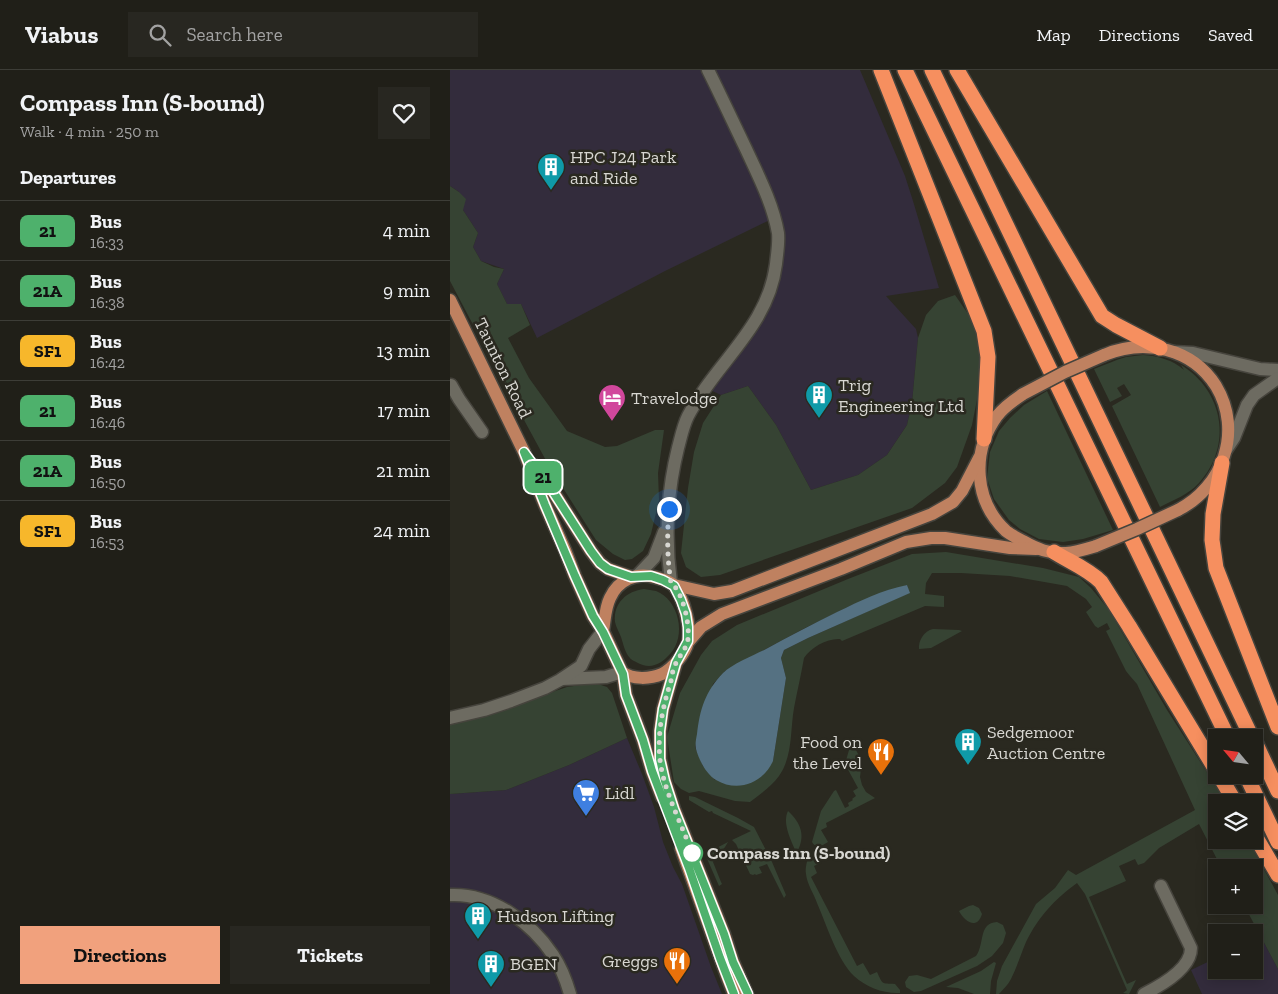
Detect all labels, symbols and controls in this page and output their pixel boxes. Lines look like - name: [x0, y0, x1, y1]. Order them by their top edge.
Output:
- search box: [128, 12, 478, 57]
- text: Viabus: [25, 20, 98, 49]
- icon: search: [146, 21, 174, 49]
- text: Search here: [186, 23, 283, 46]
- text: Map: [1036, 24, 1071, 46]
- text: Directions: [1099, 24, 1180, 46]
- text: Saved: [1208, 24, 1253, 46]
- button: heart: [378, 87, 430, 139]
- text: Compass Inn (S-bound): [20, 88, 264, 117]
- text: Walk · 4 min · 250 m: [20, 122, 159, 141]
- place label: HPC J24 Park and Ride: [570, 146, 677, 189]
- building icon: HPC J24 Park and Ride: [536, 152, 566, 191]
- text: Departures: [20, 166, 116, 189]
- text: Bus: [90, 210, 122, 233]
- text: 4 min: [383, 219, 430, 242]
- text: 21: [39, 220, 56, 242]
- text: 16:33: [90, 233, 124, 252]
- text: Bus: [90, 270, 122, 293]
- text: 9 min: [383, 279, 430, 302]
- text: 21A: [33, 280, 62, 302]
- text: 16:38: [90, 293, 125, 312]
- street label: Taunton Road: [469, 314, 537, 422]
- text: Bus: [90, 330, 122, 353]
- text: 13 min: [376, 339, 430, 362]
- text: SF1: [34, 340, 61, 362]
- text: 16:42: [90, 353, 125, 372]
- place label: Trig Engineering Ltd: [838, 374, 964, 417]
- building icon: Trig Engineering Ltd: [804, 380, 834, 419]
- hotel icon: Travelodge: [597, 383, 627, 422]
- place label: Travelodge: [631, 387, 717, 409]
- text: Bus: [90, 390, 122, 413]
- text: 17 min: [377, 399, 430, 422]
- text: 21: [39, 400, 56, 422]
- text: 16:46: [90, 413, 125, 432]
- text: Bus: [90, 450, 122, 473]
- text: 21 min: [376, 459, 430, 482]
- text: 21A: [33, 460, 62, 482]
- line badge: 21: [520, 461, 566, 493]
- text: 21: [535, 466, 551, 488]
- text: 16:50: [90, 473, 126, 492]
- your location: [657, 497, 682, 522]
- text: Bus: [90, 510, 122, 533]
- text: 24 min: [373, 519, 430, 542]
- text: SF1: [34, 520, 61, 542]
- text: 16:53: [90, 533, 124, 552]
- place label: Sedgemoor Auction Centre: [987, 721, 1105, 764]
- building icon: Sedgemoor Auction Centre: [953, 727, 983, 766]
- north arrow: [1208, 729, 1262, 784]
- map controls: [1208, 729, 1263, 979]
- place label: Food on the Level: [793, 731, 863, 774]
- restaurant icon: Food on the Level: [866, 737, 896, 776]
- supermarket icon: Lidl: [571, 778, 601, 817]
- place label: Lidl: [605, 782, 635, 804]
- button: layers: [1208, 794, 1263, 849]
- marker: Compass Inn (S-bound): [681, 842, 703, 864]
- place label: Compass Inn (S-bound): [707, 842, 890, 864]
- button: +: [1208, 859, 1263, 914]
- building icon: Hudson Lifting: [463, 901, 493, 940]
- place label: Hudson Lifting: [497, 905, 614, 927]
- button: −: [1208, 924, 1263, 979]
- button: Directions: [20, 926, 220, 984]
- button: Tickets: [230, 926, 430, 984]
- restaurant icon: Greggs: [662, 946, 692, 985]
- building icon: BGEN: [476, 949, 506, 988]
- place label: Greggs: [602, 950, 658, 972]
- place label: BGEN: [510, 953, 557, 975]

